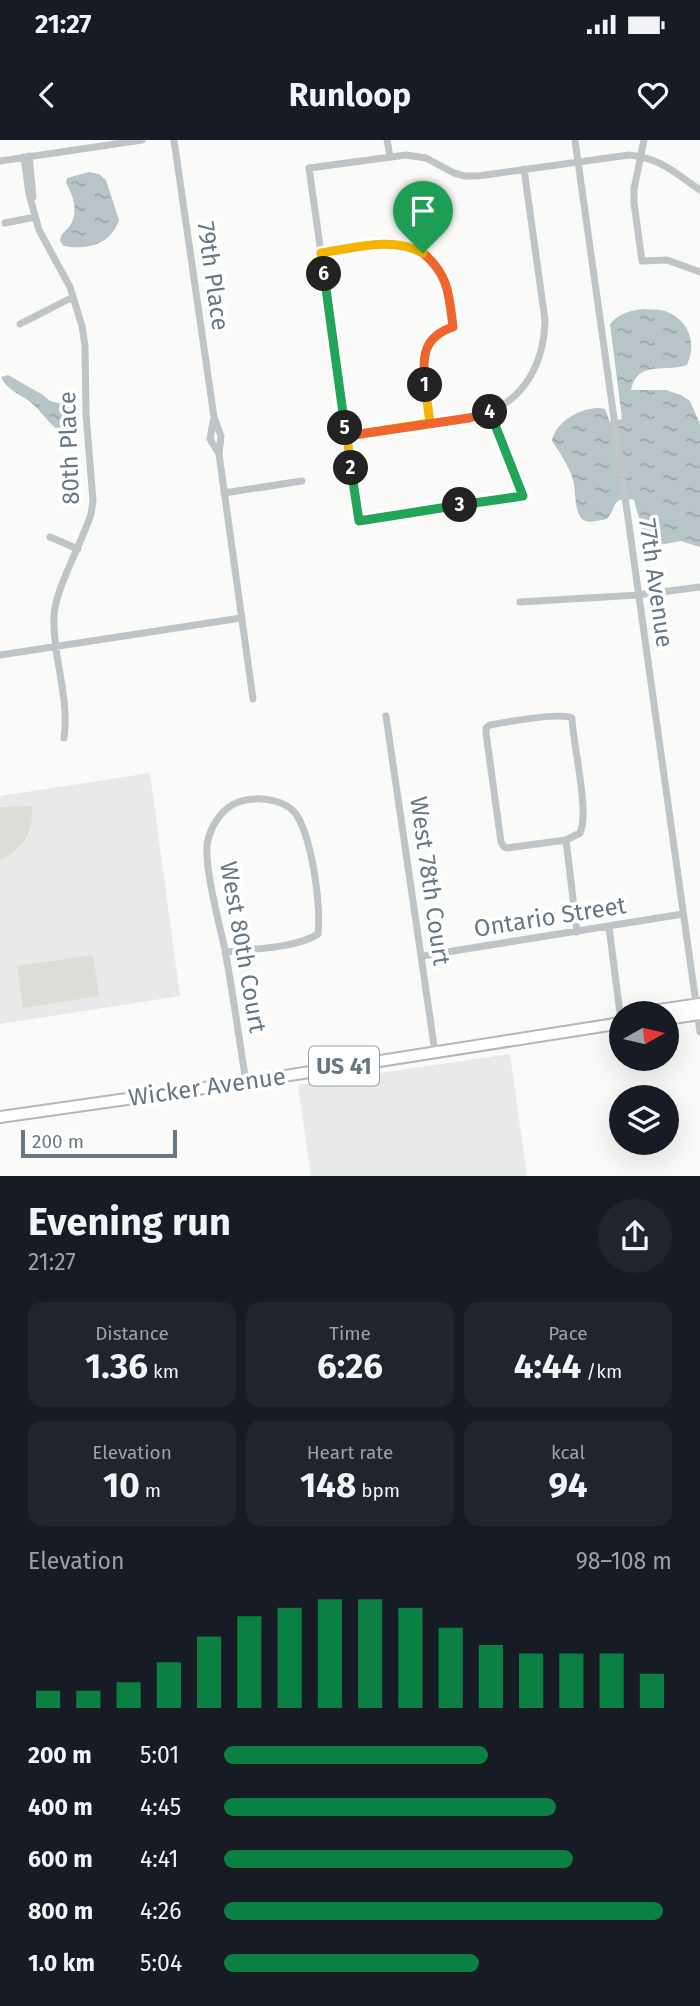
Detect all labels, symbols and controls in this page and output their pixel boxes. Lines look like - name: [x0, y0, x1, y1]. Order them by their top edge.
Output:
- text: 21:27: [35, 9, 92, 40]
- icon: back: [28, 76, 66, 114]
- text: Runloop: [289, 76, 411, 114]
- icon: heart: [634, 76, 672, 114]
- pin: [393, 181, 453, 253]
- icon: arrive: [404, 192, 442, 230]
- street label: 79th Place: [192, 220, 234, 332]
- pin: 6: [306, 256, 342, 292]
- text: 6: [318, 262, 329, 285]
- pin: 1: [408, 368, 442, 402]
- text: 1: [420, 373, 429, 396]
- street label: 80th Place: [53, 391, 85, 505]
- pin: 4: [472, 394, 508, 430]
- text: 4: [484, 400, 495, 423]
- pin: 5: [328, 410, 362, 446]
- text: 5: [339, 416, 350, 439]
- pin: 2: [334, 450, 368, 486]
- text: 2: [346, 456, 355, 479]
- pin: 3: [442, 488, 477, 522]
- text: 3: [455, 493, 464, 516]
- street label: 77th Avenue: [633, 517, 679, 649]
- street label: West 78th Court: [404, 795, 456, 968]
- street label: West 80th Court: [214, 859, 272, 1035]
- street label: Ontario Street: [472, 891, 628, 943]
- north arrow: [609, 1001, 679, 1071]
- map controls: [609, 1001, 679, 1155]
- road number: US 41: [309, 1046, 379, 1085]
- street label: Wicker Avenue: [127, 1062, 287, 1112]
- button: layers: [609, 1085, 679, 1155]
- scale bar: [21, 1127, 177, 1159]
- text: 200 m: [32, 1130, 84, 1153]
- text: Evening run: [28, 1199, 231, 1245]
- button: share: [598, 1199, 672, 1273]
- text: 21:27: [28, 1248, 76, 1276]
- text: Distance: [95, 1322, 169, 1345]
- text: Time: [329, 1322, 371, 1345]
- text: Pace: [548, 1322, 588, 1345]
- text: 1.36: [85, 1345, 148, 1387]
- text: 6:26: [317, 1345, 383, 1387]
- text: 4:44: [514, 1345, 581, 1387]
- text: km: [148, 1360, 179, 1383]
- text: /km: [581, 1360, 622, 1383]
- text: Elevation: [92, 1441, 172, 1464]
- text: Heart rate: [307, 1441, 393, 1464]
- text: kcal: [551, 1441, 585, 1464]
- text: 10: [103, 1464, 140, 1506]
- text: 148: [300, 1464, 356, 1506]
- text: 94: [548, 1464, 588, 1506]
- text: m: [140, 1479, 161, 1502]
- text: bpm: [356, 1479, 400, 1502]
- text: Elevation: [28, 1547, 124, 1575]
- text: 98–108 m: [576, 1547, 672, 1575]
- text: 200 m: [28, 1741, 92, 1769]
- text: 5:01: [140, 1741, 179, 1769]
- text: 400 m: [28, 1793, 93, 1821]
- text: 4:45: [140, 1793, 181, 1821]
- text: 600 m: [28, 1845, 93, 1873]
- text: 4:41: [140, 1845, 179, 1873]
- text: 800 m: [28, 1897, 93, 1925]
- text: 4:26: [140, 1897, 181, 1925]
- text: 1.0 km: [28, 1949, 95, 1977]
- text: 5:04: [140, 1949, 182, 1977]

